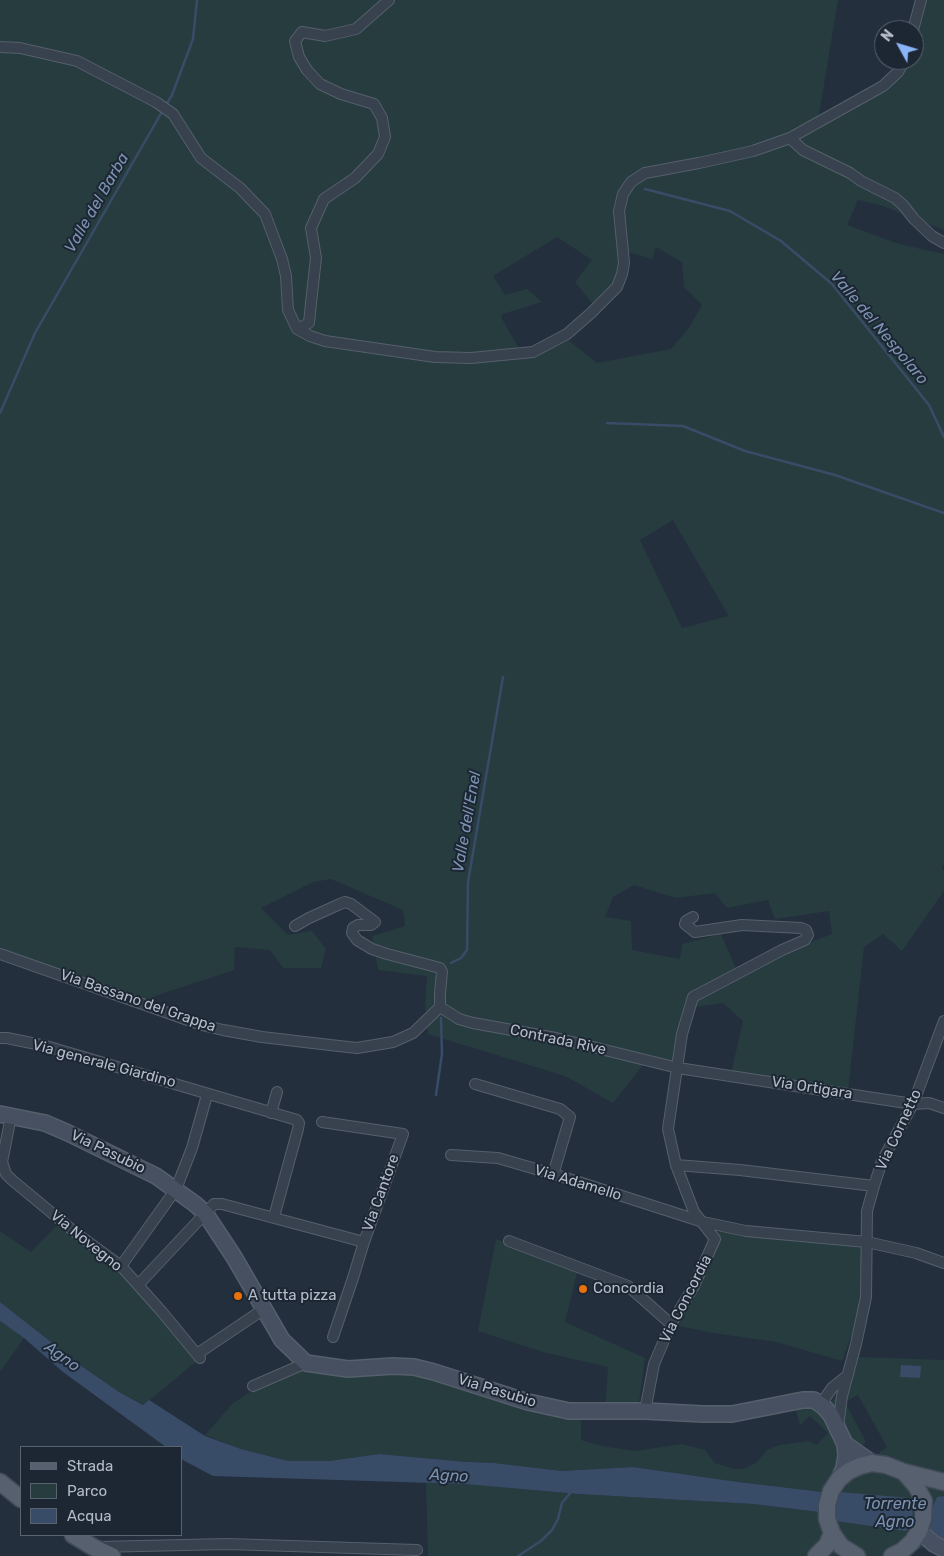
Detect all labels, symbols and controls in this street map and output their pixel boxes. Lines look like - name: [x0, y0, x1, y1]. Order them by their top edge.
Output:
- north arrow: [874, 20, 924, 70]
- text: N: [878, 27, 898, 45]
- water label: Valle del Barba: [61, 150, 133, 256]
- water label: Valle del Nespolaro: [826, 267, 932, 389]
- water label: Valle dell'Enel: [449, 770, 485, 874]
- street label: Via Bassano del Grappa: [58, 966, 218, 1036]
- street label: Contrada Rive: [508, 1021, 608, 1059]
- street label: Via generale Giardino: [30, 1036, 178, 1092]
- street label: Via Ortigara: [770, 1073, 854, 1103]
- street label: Via Cornetto: [872, 1087, 926, 1173]
- street label: Via Pasubio: [68, 1126, 148, 1178]
- street label: Via Cantore: [359, 1152, 403, 1234]
- street label: Via Adamello: [532, 1161, 624, 1205]
- street label: Via Novegno: [46, 1207, 126, 1275]
- street label: Via Concordia: [656, 1252, 716, 1346]
- place label: Concordia: [593, 1280, 664, 1298]
- marker: Concordia: [577, 1283, 589, 1295]
- place label: A tutta pizza: [248, 1287, 336, 1305]
- marker: A tutta pizza: [232, 1290, 244, 1302]
- water label: Agno: [41, 1338, 83, 1376]
- street label: Via Pasubio: [456, 1371, 538, 1411]
- legend: [20, 1446, 182, 1536]
- text: Strada: [67, 1457, 113, 1475]
- water label: Agno: [429, 1465, 469, 1487]
- text: Parco: [67, 1482, 107, 1500]
- water label: Torrente Agno: [864, 1494, 926, 1532]
- text: Acqua: [67, 1507, 112, 1525]

